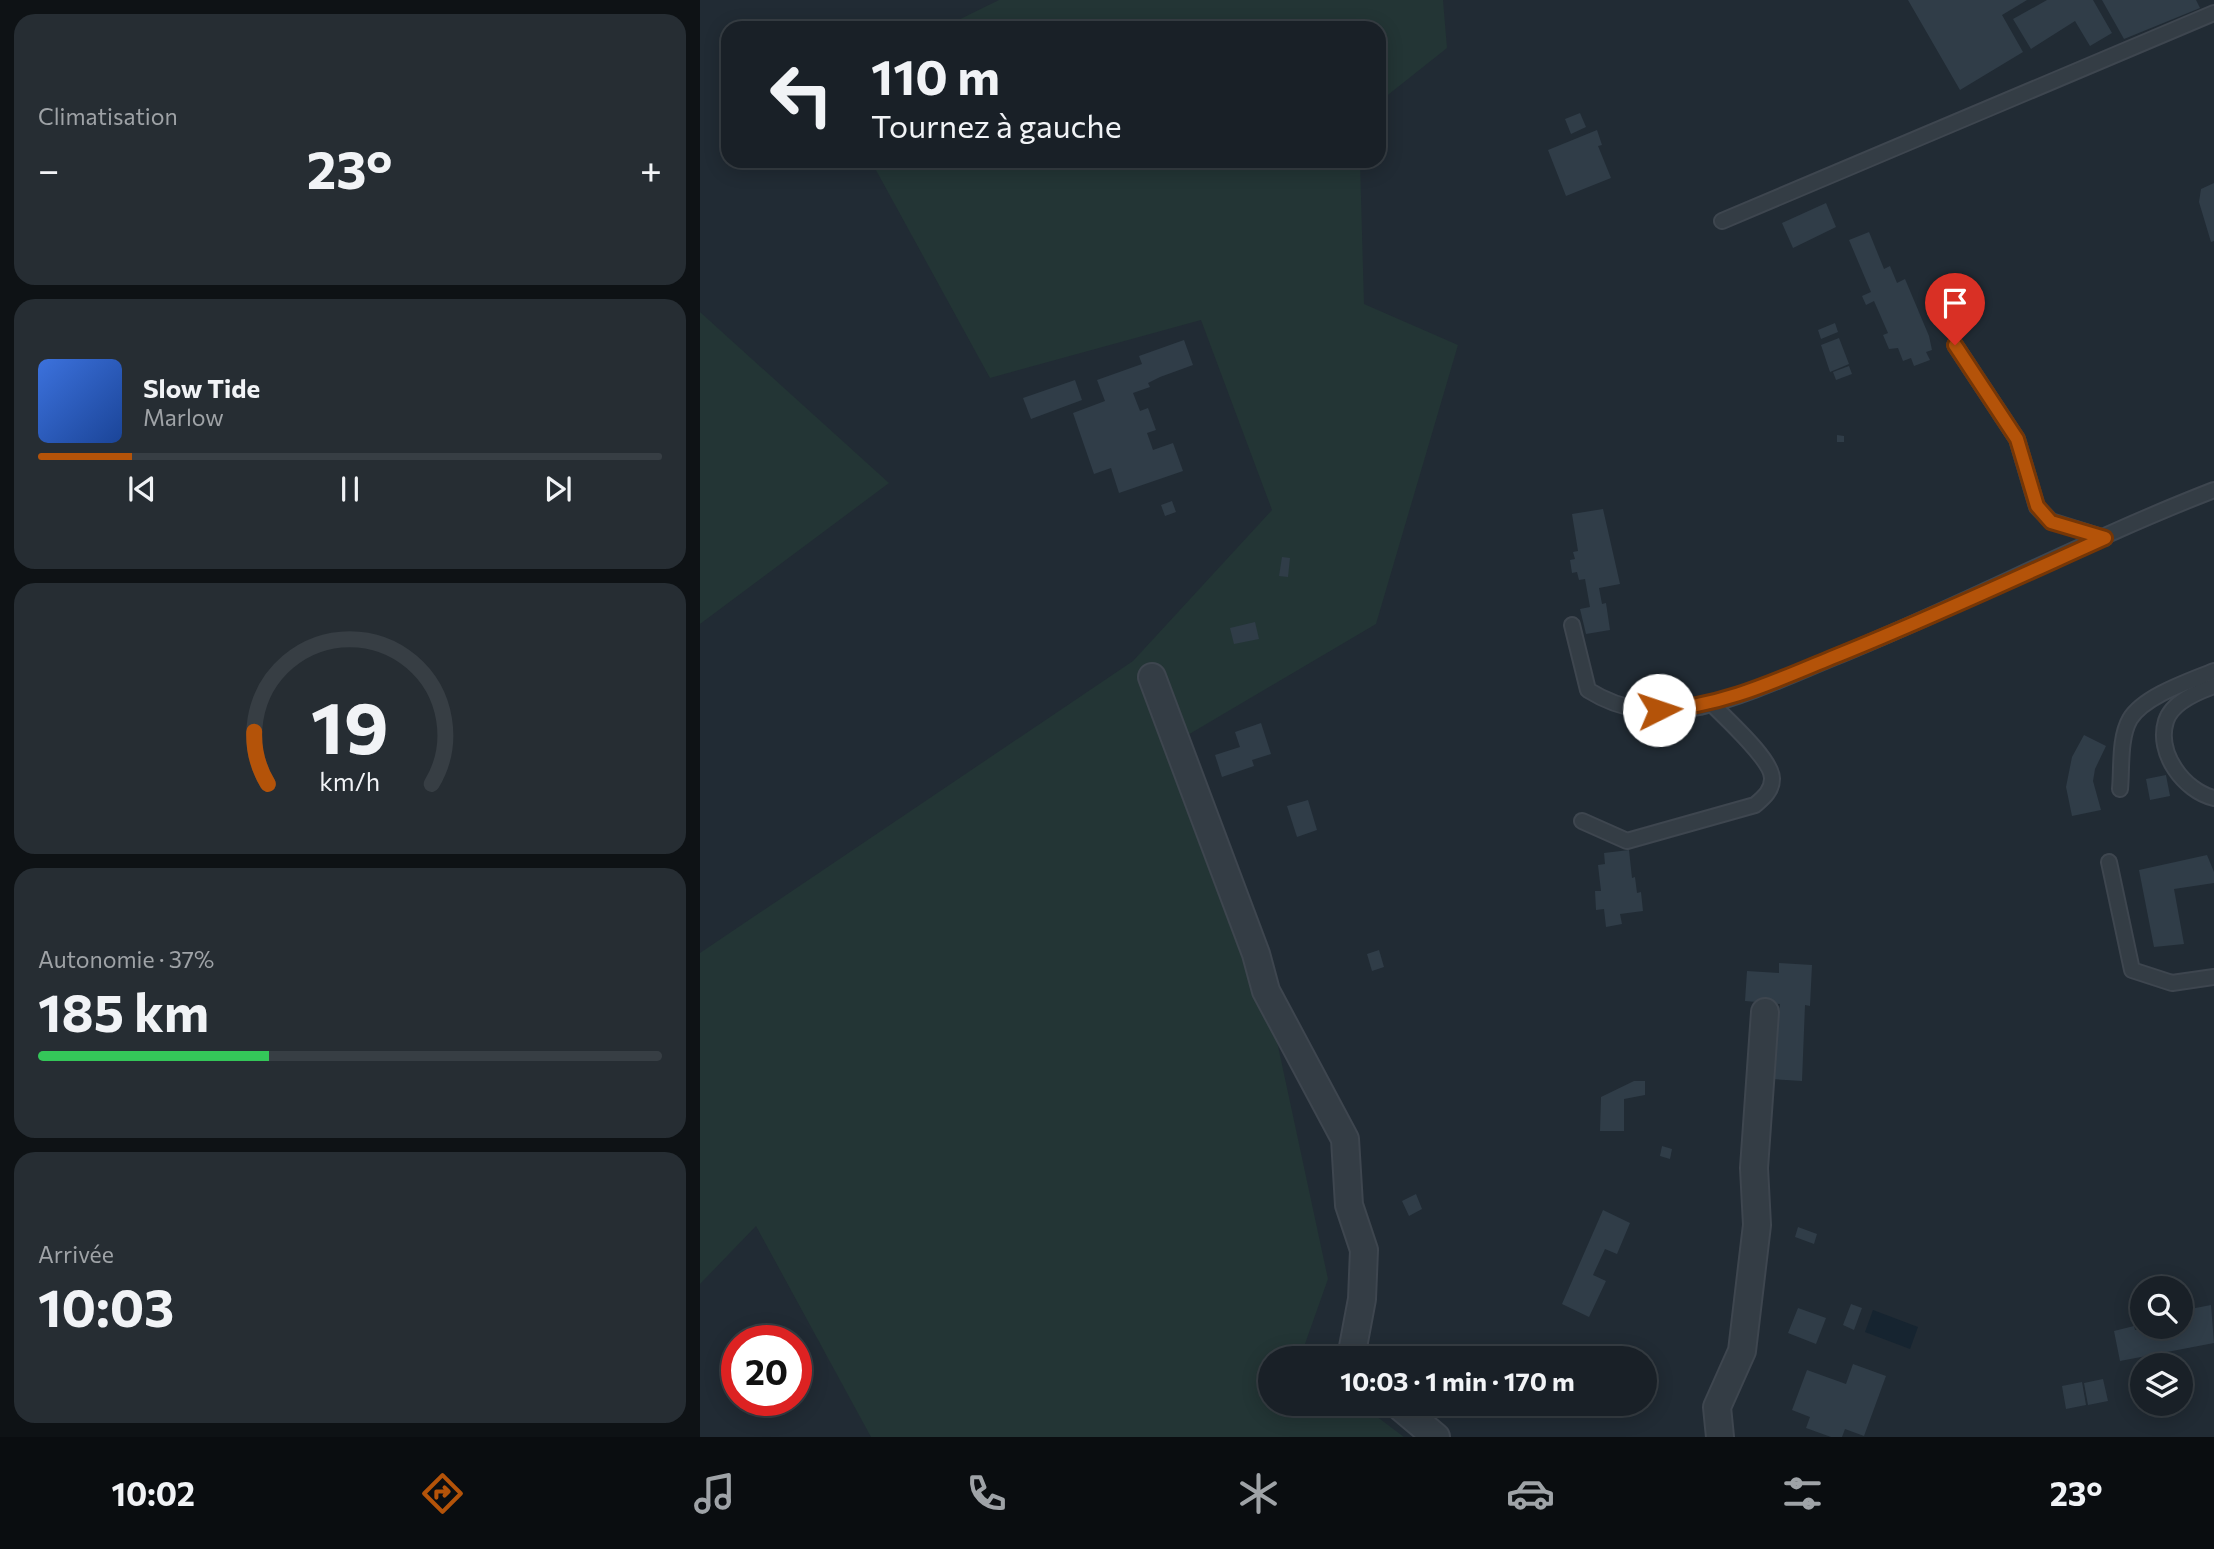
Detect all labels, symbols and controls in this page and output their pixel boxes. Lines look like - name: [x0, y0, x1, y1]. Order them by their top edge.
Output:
- text: 110 m: [871, 45, 1000, 105]
- icon: left: [756, 49, 847, 140]
- text: Climatisation: [38, 102, 178, 130]
- text: Tournez à gauche: [871, 105, 1122, 145]
- text: 23°: [307, 136, 393, 200]
- text: −: [38, 145, 60, 192]
- text: +: [640, 145, 662, 192]
- pin: [1925, 273, 1985, 345]
- icon: arrive: [1936, 284, 1974, 322]
- text: Slow Tide: [143, 372, 260, 403]
- text: Marlow: [143, 403, 224, 431]
- icon: previous: [123, 470, 161, 508]
- icon: pause: [331, 470, 369, 508]
- icon: next: [539, 470, 577, 508]
- position arrow: [1622, 673, 1696, 747]
- text: 19: [311, 681, 389, 770]
- text: km/h: [320, 766, 380, 796]
- text: Autonomie · 37%: [38, 945, 214, 973]
- text: 185 km: [38, 979, 209, 1043]
- text: Arrivée: [38, 1240, 114, 1268]
- text: 10:03: [38, 1274, 174, 1338]
- map controls: [2130, 1276, 2193, 1416]
- button: search: [2130, 1276, 2193, 1339]
- speed limit sign: 20: [721, 1325, 812, 1416]
- button: layers: [2130, 1353, 2193, 1416]
- text: 10:03 · 1 min · 170 m: [1340, 1365, 1575, 1396]
- icon: directions: [418, 1469, 467, 1518]
- icon: music: [690, 1469, 739, 1518]
- icon: phone: [962, 1469, 1011, 1518]
- icon: climate: [1234, 1469, 1283, 1518]
- icon: car: [1506, 1469, 1555, 1518]
- icon: filters: [1778, 1469, 1827, 1518]
- text: 10:02: [111, 1473, 195, 1513]
- text: 23°: [2050, 1473, 2102, 1513]

